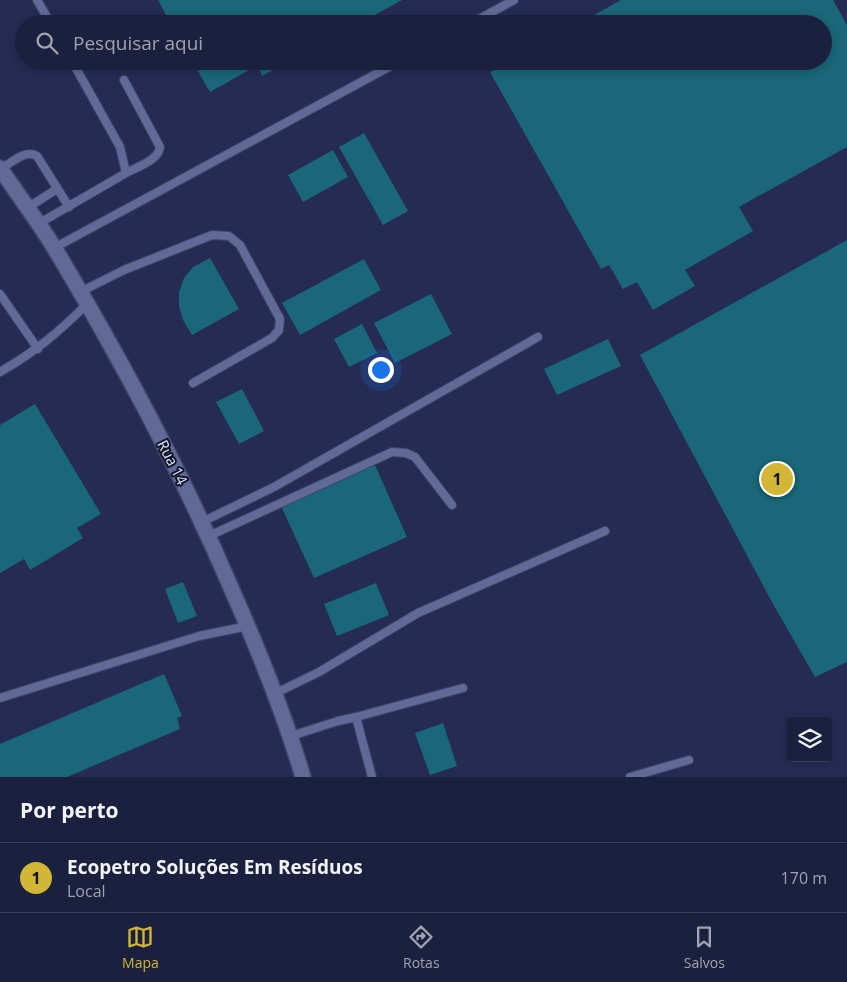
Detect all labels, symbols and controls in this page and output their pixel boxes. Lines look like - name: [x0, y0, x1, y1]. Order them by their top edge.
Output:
- search box: [15, 15, 832, 70]
- icon: search: [33, 29, 61, 57]
- text: Pesquisar aqui: [73, 30, 203, 56]
- your location: [368, 357, 394, 383]
- street label: Rua 14: [153, 436, 193, 488]
- pin: 1: [761, 460, 793, 498]
- map controls: [787, 717, 832, 762]
- button: layers: [787, 717, 832, 762]
- text: Por perto: [20, 796, 119, 824]
- text: Ecopetro Soluções Em Resíduos: [67, 854, 363, 880]
- text: 1: [31, 867, 41, 889]
- text: 170 m: [781, 867, 827, 889]
- text: Local: [67, 880, 106, 902]
- tab: Mapa: [122, 923, 159, 972]
- tab: Rotas: [403, 923, 440, 972]
- tab: Salvos: [684, 923, 725, 972]

